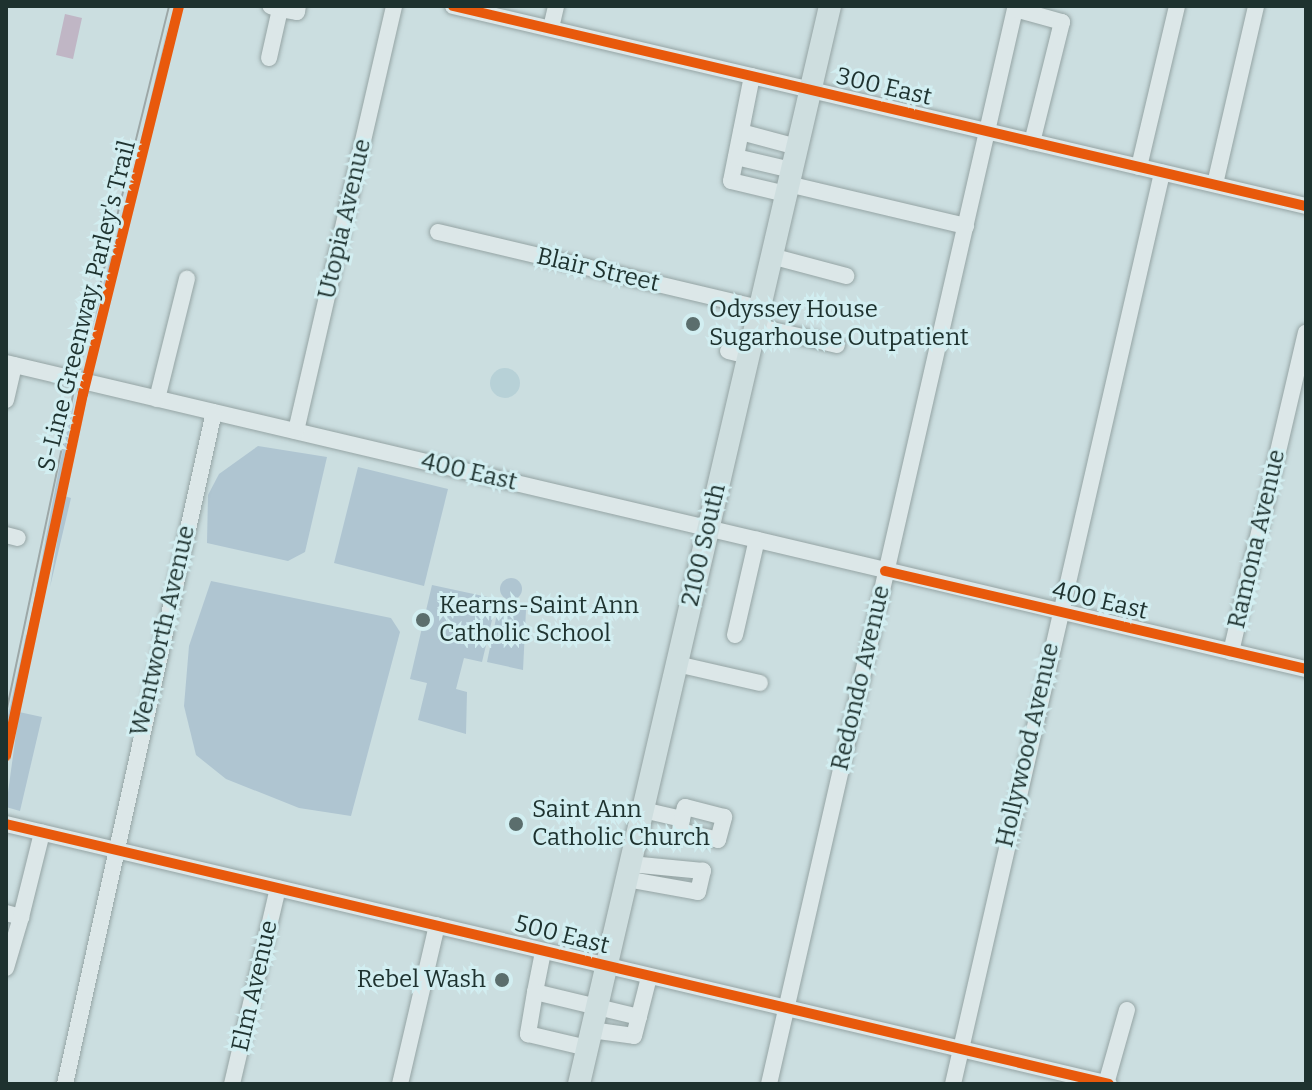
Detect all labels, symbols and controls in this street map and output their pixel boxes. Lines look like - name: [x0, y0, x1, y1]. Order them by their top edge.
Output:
- street label: 300 East: [834, 62, 934, 112]
- street label: Utopia Avenue: [313, 136, 377, 302]
- street label: S-Line Greenway, Parley's Trail: [32, 138, 142, 474]
- street label: Blair Street: [534, 242, 662, 298]
- place label: Odyssey House Sugarhouse Outpatient: [709, 296, 969, 352]
- marker: Odyssey House Sugarhouse Outpatient: [684, 315, 702, 333]
- street label: 400 East: [418, 447, 520, 497]
- street label: Ramona Avenue: [1222, 447, 1292, 631]
- street label: 2100 South: [676, 481, 732, 609]
- street label: Wentworth Avenue: [125, 523, 201, 739]
- street label: 400 East: [1049, 576, 1151, 626]
- street label: Redondo Avenue: [826, 583, 896, 773]
- place label: Kearns-Saint Ann Catholic School: [439, 592, 639, 648]
- marker: Kearns-Saint Ann Catholic School: [414, 611, 432, 629]
- street label: Hollywood Avenue: [990, 640, 1066, 850]
- place label: Saint Ann Catholic Church: [532, 796, 710, 852]
- marker: Saint Ann Catholic Church: [507, 815, 525, 833]
- street label: 500 East: [512, 909, 612, 961]
- street label: Elm Avenue: [226, 918, 284, 1054]
- place label: Rebel Wash: [357, 966, 486, 994]
- marker: Rebel Wash: [493, 971, 511, 989]

